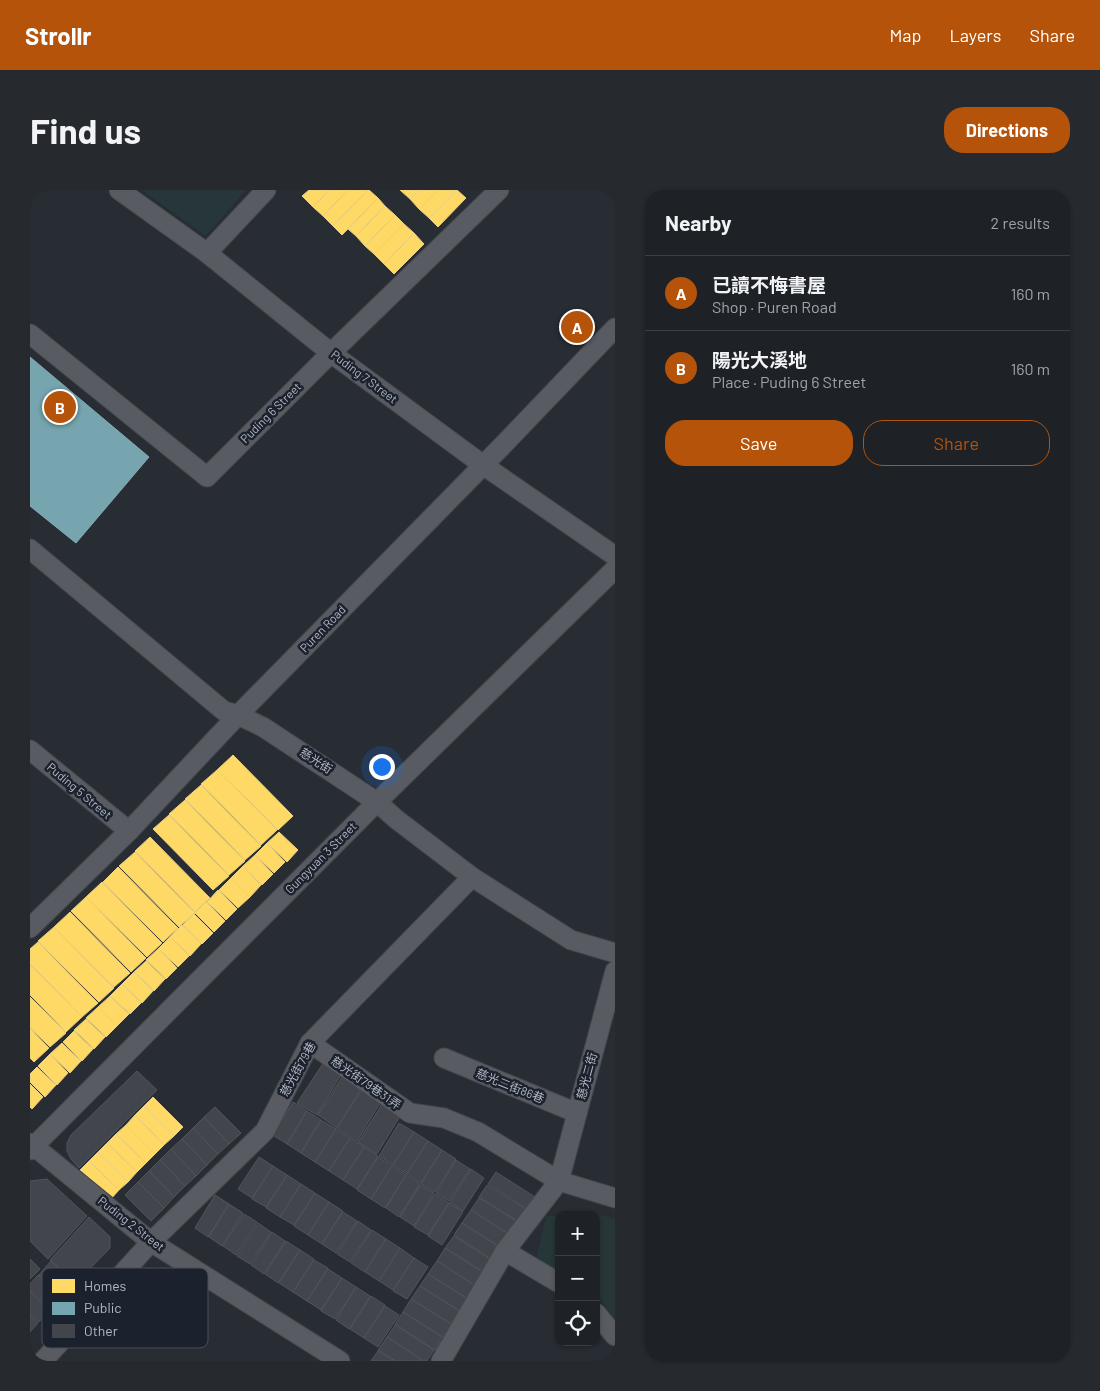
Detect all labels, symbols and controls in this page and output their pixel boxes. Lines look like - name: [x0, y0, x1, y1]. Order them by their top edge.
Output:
- text: Strollr: [25, 21, 92, 50]
- text: Map: [889, 24, 921, 46]
- text: Layers: [949, 24, 1002, 46]
- text: Share: [1030, 24, 1075, 46]
- button: Directions: [944, 107, 1070, 153]
- text: Find us: [30, 109, 141, 151]
- text: Nearby: [665, 210, 731, 235]
- text: 2 results: [991, 213, 1050, 232]
- text: 已讀不悔書屋: [712, 273, 826, 296]
- text: A: [676, 284, 686, 303]
- text: 160 m: [1011, 284, 1050, 303]
- text: Shop · Puren Road: [712, 297, 837, 316]
- pin: A: [561, 308, 593, 346]
- street label: Puding 7 Street: [329, 347, 400, 406]
- text: 陽光大溪地: [712, 348, 807, 371]
- text: B: [676, 359, 686, 378]
- text: 160 m: [1011, 359, 1050, 378]
- text: Place · Puding 6 Street: [712, 372, 866, 391]
- street label: Puding 6 Street: [237, 379, 303, 445]
- pin: B: [44, 388, 76, 426]
- button: Save: [665, 420, 853, 466]
- button: Share: [863, 420, 1050, 466]
- street label: Puren Road: [297, 602, 348, 655]
- street label: 慈光街: [298, 744, 335, 776]
- your location: [369, 754, 395, 780]
- street label: Puding 5 Street: [45, 759, 115, 821]
- street label: Gungyuan 3 Street: [282, 819, 359, 896]
- street label: 慈光街79巷: [276, 1039, 318, 1098]
- street label: 慈光二街: [573, 1051, 599, 1101]
- street label: 慈光街79巷31弄: [329, 1053, 404, 1111]
- street label: 慈光二街86巷: [474, 1065, 547, 1105]
- street label: Puding 2 Street: [96, 1193, 167, 1253]
- map controls: [555, 1211, 600, 1346]
- button: +: [555, 1211, 600, 1256]
- button: −: [555, 1256, 600, 1301]
- legend: [42, 1268, 208, 1348]
- text: Homes: [84, 1277, 127, 1294]
- text: Public: [84, 1299, 122, 1316]
- button: locate: [555, 1301, 600, 1346]
- text: Other: [84, 1322, 118, 1339]

